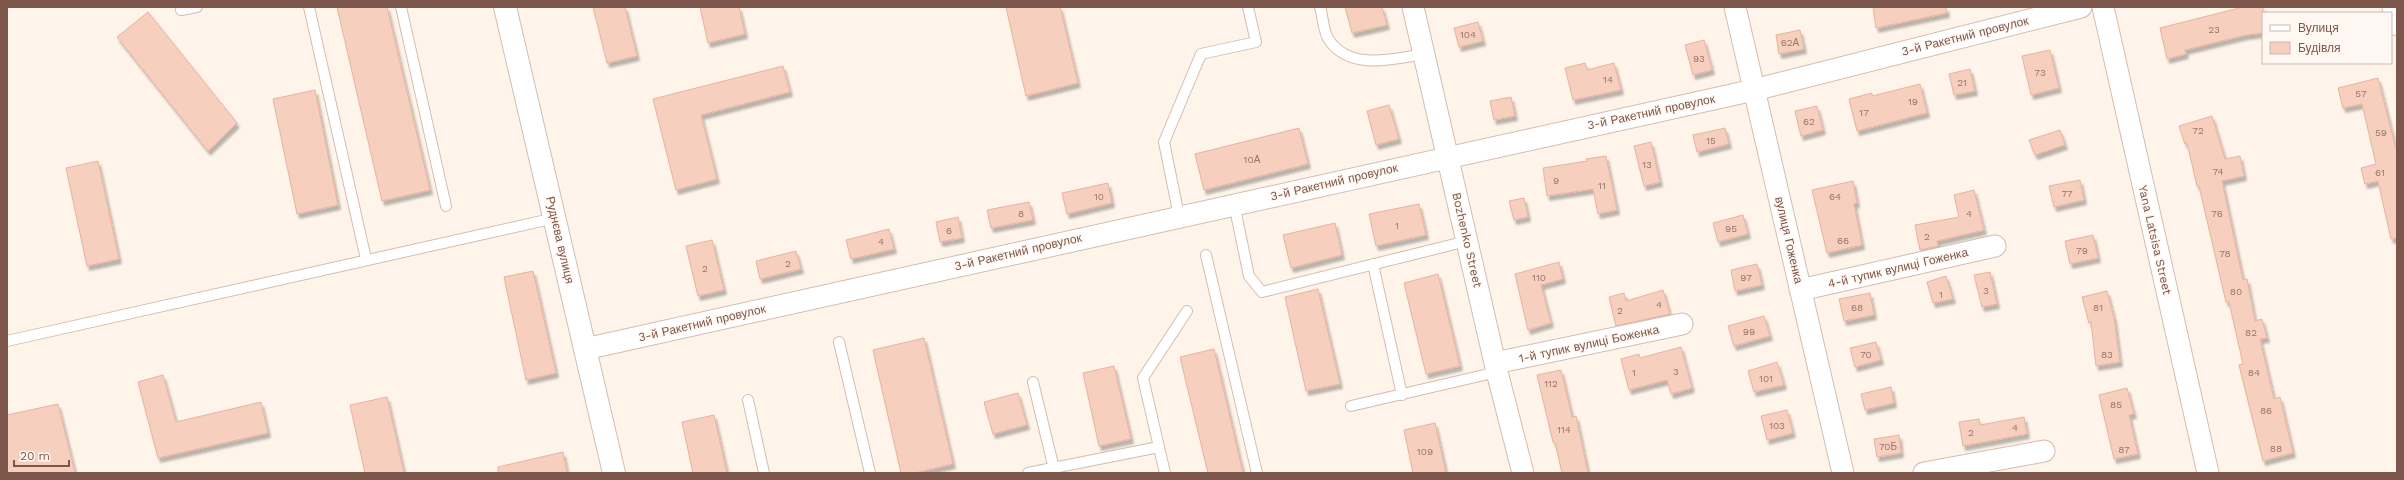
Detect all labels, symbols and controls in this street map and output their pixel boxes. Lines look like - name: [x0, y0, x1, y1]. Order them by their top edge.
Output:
- legend: [2262, 12, 2392, 64]
- street label: 3-й Ракетний провулок: [1900, 13, 2031, 59]
- text: Вулиця: [2298, 21, 2339, 35]
- house number: 23: [2208, 24, 2220, 35]
- house number: 104: [1460, 29, 1476, 40]
- house number: 62А: [1781, 37, 1800, 48]
- text: Будівля: [2298, 41, 2340, 55]
- house number: 93: [1693, 53, 1705, 64]
- house number: 73: [2034, 67, 2046, 78]
- house number: 14: [1603, 74, 1613, 85]
- house number: 21: [1957, 77, 1967, 88]
- house number: 57: [2355, 88, 2367, 99]
- street label: 3-й Ракетний провулок: [1586, 91, 1717, 132]
- house number: 19: [1908, 96, 1918, 107]
- house number: 17: [1859, 107, 1869, 118]
- house number: 62: [1803, 116, 1815, 127]
- house number: 72: [2192, 125, 2204, 136]
- house number: 59: [2375, 127, 2387, 138]
- house number: 15: [1706, 135, 1716, 146]
- house number: 10А: [1244, 154, 1261, 165]
- house number: 13: [1642, 159, 1652, 170]
- street label: 3-й Ракетний провулок: [1269, 160, 1400, 203]
- house number: 74: [2212, 166, 2224, 177]
- house number: 61: [2375, 167, 2385, 178]
- house number: 9: [1553, 175, 1559, 186]
- house number: 11: [1598, 180, 1606, 191]
- street label: Yana Latsisa Street: [2136, 184, 2174, 296]
- house number: 77: [2061, 188, 2073, 199]
- house number: 10: [1094, 191, 1104, 202]
- street label: Bozhenko Street: [1449, 191, 1485, 289]
- house number: 64: [1829, 191, 1841, 202]
- street label: Руднєва вулиця: [543, 195, 577, 285]
- street label: вулиця Гоженка: [1772, 195, 1806, 285]
- house number: 8: [1018, 208, 1024, 219]
- house number: 4: [1966, 208, 1972, 219]
- house number: 76: [2211, 208, 2223, 219]
- house number: 1: [1395, 220, 1399, 231]
- house number: 95: [1725, 223, 1737, 234]
- house number: 6: [946, 225, 952, 236]
- street label: 3-й Ракетний провулок: [953, 230, 1084, 273]
- house number: 2: [1924, 231, 1930, 242]
- house number: 66: [1837, 235, 1849, 246]
- house number: 4: [878, 236, 884, 247]
- street label: 4-й тупик вулиці Гоженка: [1827, 245, 1970, 291]
- house number: 79: [2076, 245, 2088, 256]
- house number: 78: [2219, 248, 2231, 259]
- house number: 2: [785, 258, 791, 269]
- house number: 2: [702, 263, 708, 274]
- house number: 110: [1532, 272, 1546, 283]
- house number: 97: [1740, 272, 1752, 283]
- house number: 3: [1983, 285, 1989, 296]
- house number: 80: [2230, 286, 2242, 297]
- house number: 1: [1939, 289, 1943, 300]
- house number: 4: [1656, 299, 1662, 310]
- street label: 3-й Ракетний провулок: [637, 301, 768, 344]
- house number: 68: [1851, 302, 1863, 313]
- house number: 81: [2093, 302, 2103, 313]
- house number: 2: [1617, 305, 1623, 316]
- street label: 1-й тупик вулиці Боженка: [1518, 322, 1661, 366]
- house number: 99: [1743, 326, 1755, 337]
- house number: 82: [2245, 327, 2257, 338]
- house number: 70: [1860, 349, 1872, 360]
- house number: 83: [2101, 349, 2113, 360]
- house number: 3: [1673, 366, 1679, 377]
- house number: 1: [1632, 367, 1636, 378]
- house number: 84: [2248, 367, 2260, 378]
- house number: 101: [1759, 373, 1773, 384]
- house number: 112: [1544, 378, 1558, 389]
- house number: 85: [2110, 399, 2122, 410]
- house number: 86: [2260, 405, 2272, 416]
- house number: 103: [1769, 420, 1785, 431]
- house number: 4: [2012, 422, 2018, 433]
- house number: 114: [1557, 424, 1571, 435]
- house number: 2: [1968, 427, 1974, 438]
- house number: 70Б: [1879, 441, 1898, 452]
- scale bar: [14, 442, 69, 468]
- house number: 88: [2270, 443, 2282, 454]
- house number: 87: [2118, 444, 2130, 455]
- house number: 109: [1417, 446, 1433, 457]
- text: 20 m: [20, 449, 50, 463]

